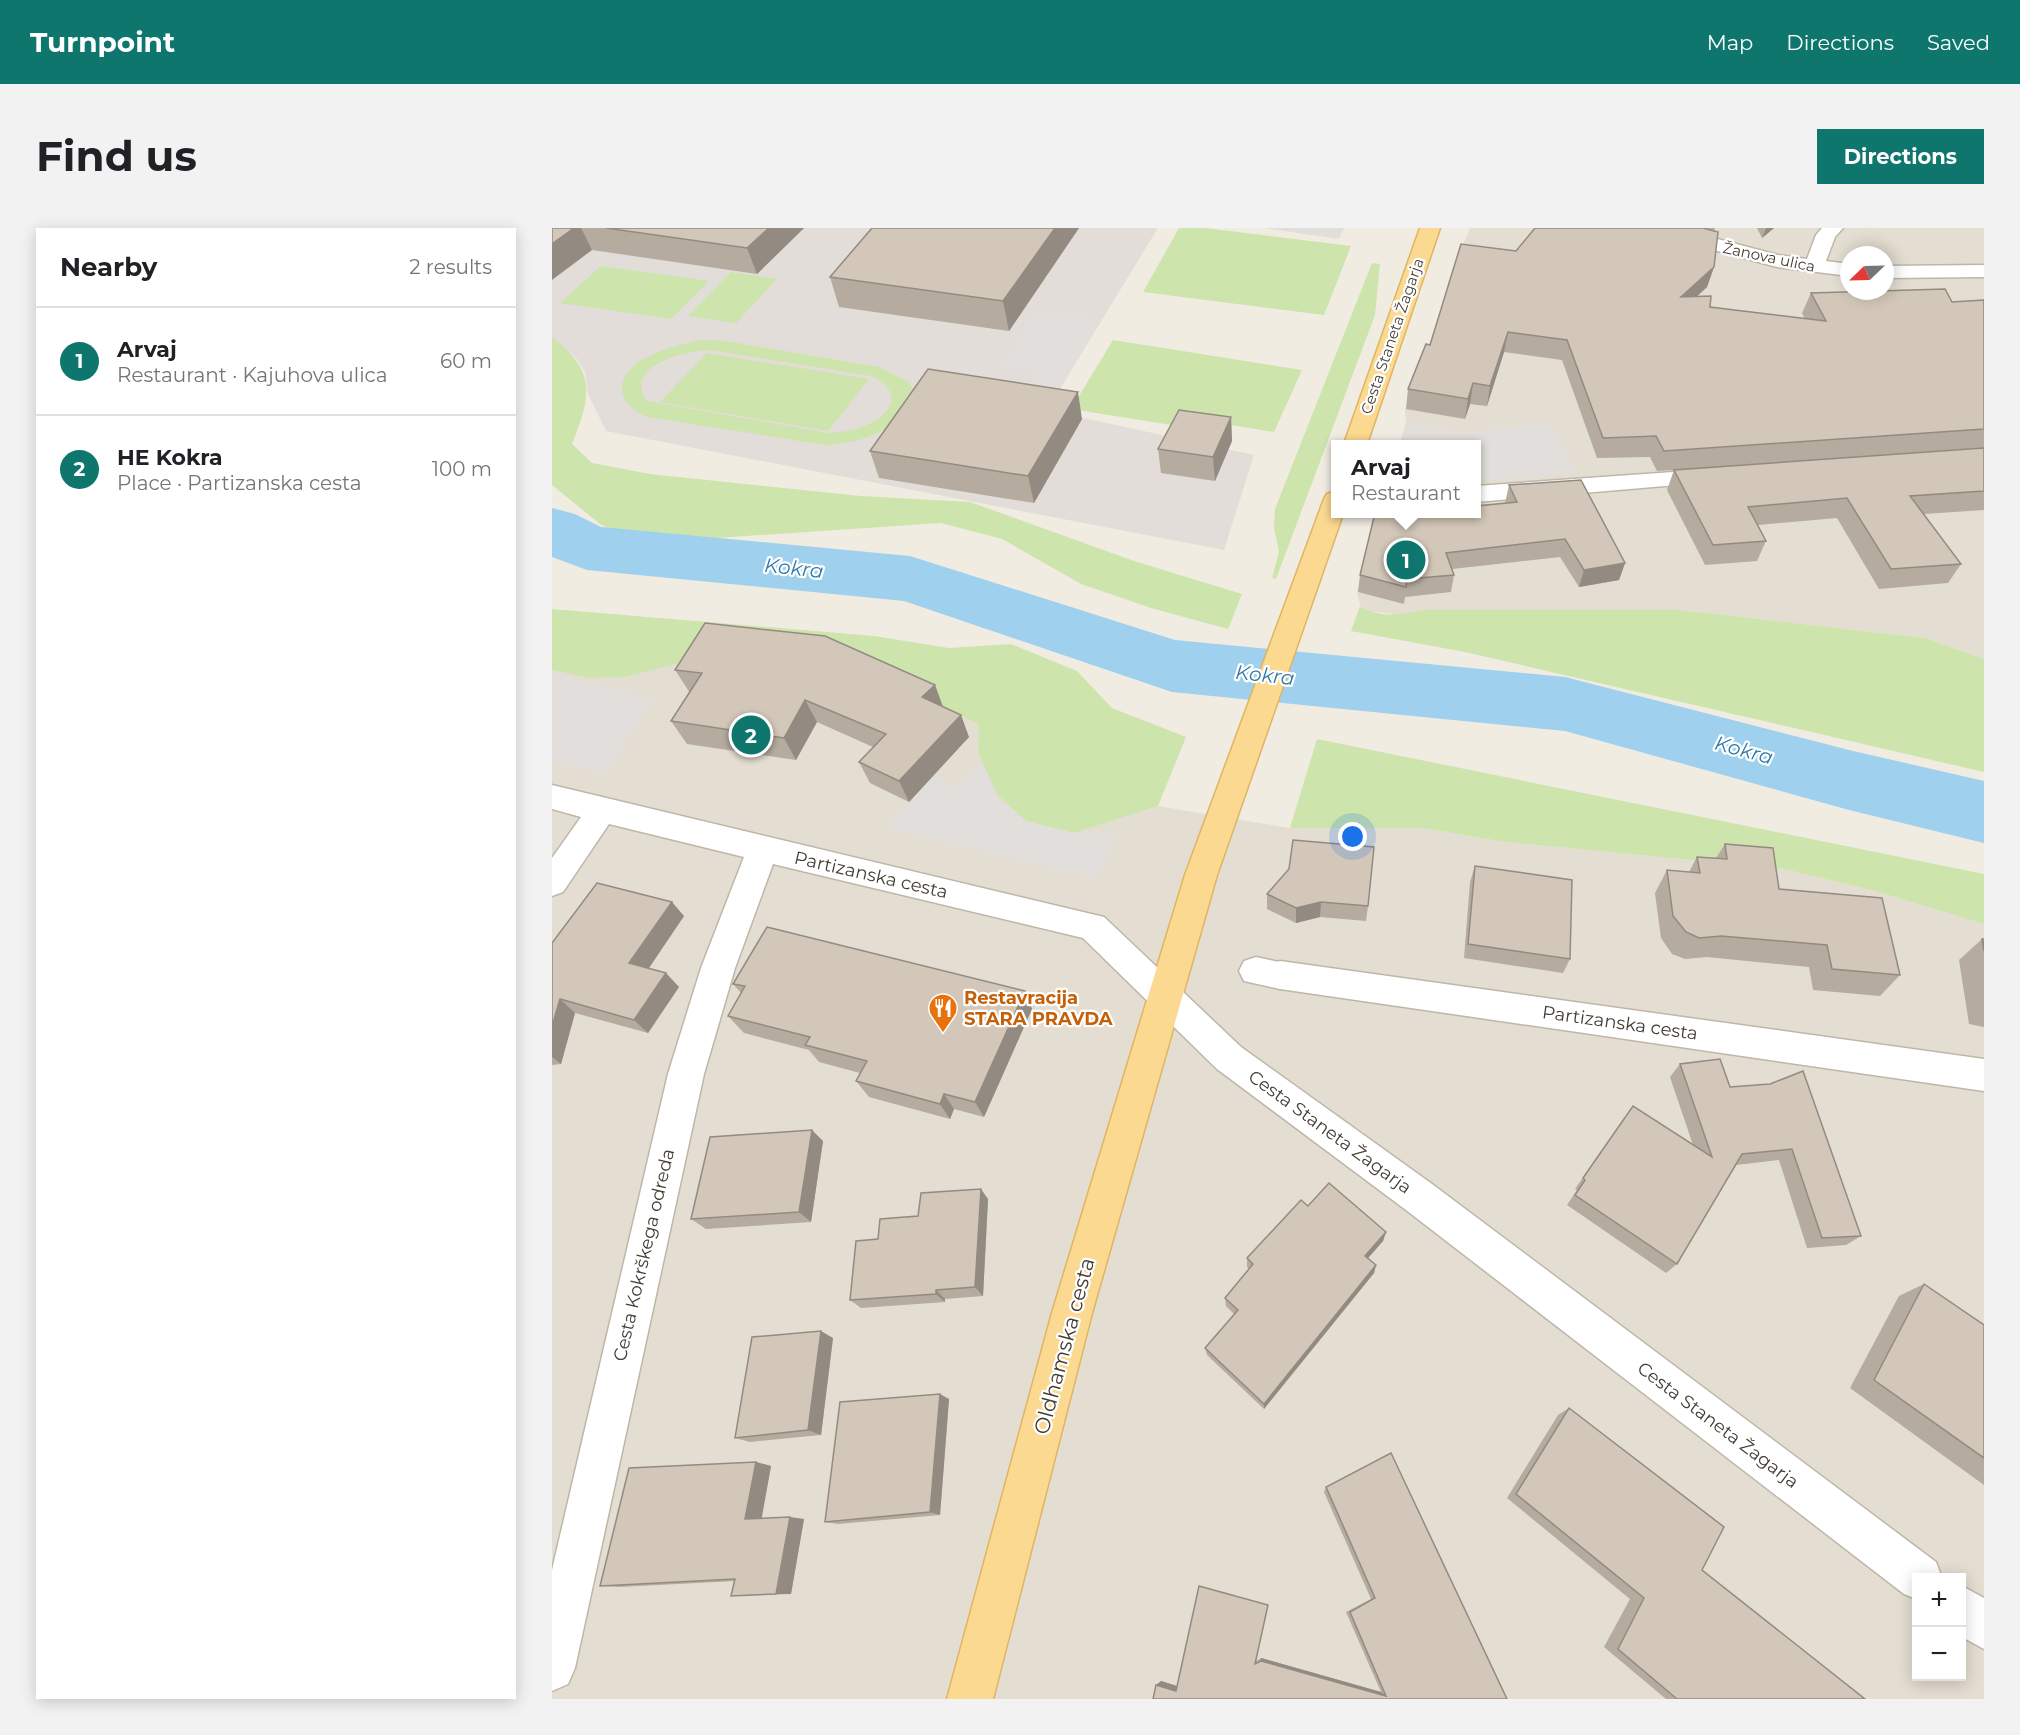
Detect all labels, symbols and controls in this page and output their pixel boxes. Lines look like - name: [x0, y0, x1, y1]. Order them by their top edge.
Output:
- text: Turnpoint: [30, 25, 175, 59]
- text: Map: [1707, 30, 1753, 55]
- text: Directions: [1786, 30, 1894, 55]
- text: Saved: [1927, 30, 1990, 55]
- button: Directions: [1817, 129, 1984, 184]
- text: Find us: [36, 130, 197, 182]
- street label: Žanova ulica: [1721, 238, 1817, 276]
- north arrow: [1840, 246, 1894, 300]
- text: Nearby: [60, 251, 157, 283]
- text: 2 results: [409, 255, 492, 279]
- street label: Cesta Staneta Žagarja: [1356, 256, 1428, 416]
- text: Arvaj: [117, 336, 177, 363]
- text: 1: [76, 349, 83, 373]
- text: 60 m: [440, 349, 492, 373]
- text: Restaurant · Kajuhova ulica: [117, 363, 388, 387]
- popup: [1331, 440, 1481, 518]
- text: HE Kokra: [117, 444, 223, 471]
- text: Arvaj: [1351, 454, 1411, 481]
- text: 2: [74, 457, 85, 481]
- text: 100 m: [432, 457, 492, 481]
- text: Place · Partizanska cesta: [117, 471, 361, 495]
- text: Restaurant: [1351, 481, 1461, 505]
- pin: 1: [1386, 538, 1426, 582]
- water label: Kokra: [763, 553, 825, 583]
- water label: Kokra: [1234, 660, 1296, 690]
- pin: 2: [732, 712, 770, 758]
- water label: Kokra: [1712, 731, 1776, 769]
- your location: [1338, 822, 1367, 851]
- street label: Partizanska cesta: [792, 847, 950, 903]
- place label: Restavracija STARA PRAVDA: [964, 987, 1113, 1030]
- restaurant icon: Restavracija STARA PRAVDA: [927, 992, 959, 1034]
- street label: Partizanska cesta: [1541, 1001, 1699, 1045]
- street label: Cesta Staneta Žagarja: [1244, 1065, 1416, 1199]
- street label: Cesta Kokrškega odreda: [609, 1146, 679, 1364]
- street label: Oldhamska cesta: [1028, 1255, 1100, 1437]
- street label: Cesta Staneta Žagarja: [1633, 1357, 1803, 1493]
- map controls: [1912, 1573, 1966, 1681]
- button: +: [1912, 1573, 1966, 1627]
- button: −: [1912, 1627, 1966, 1681]

